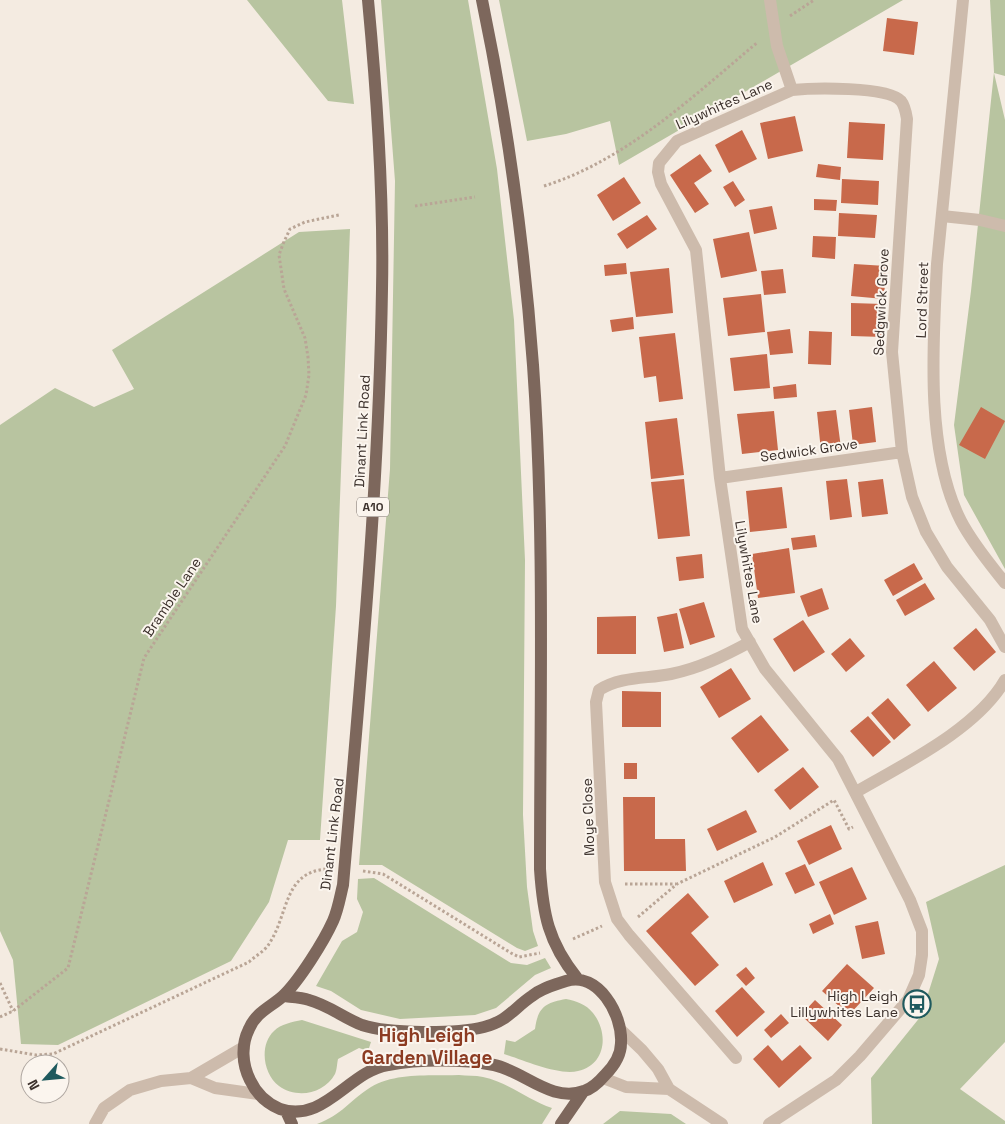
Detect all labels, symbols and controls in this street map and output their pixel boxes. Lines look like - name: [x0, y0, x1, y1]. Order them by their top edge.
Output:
- street label: Lilywhites Lane: [673, 75, 775, 133]
- street label: Sedgwick Grove: [869, 248, 893, 356]
- street label: Lord Street: [912, 261, 932, 339]
- street label: Dinant Link Road: [350, 374, 374, 488]
- street label: Sedwick Grove: [759, 434, 859, 466]
- road number: A10: [357, 498, 389, 516]
- street label: Lilywhites Lane: [731, 519, 767, 625]
- street label: Bramble Lane: [139, 554, 205, 640]
- street label: Dinant Link Road: [316, 777, 348, 891]
- street label: Moye Close: [578, 778, 598, 856]
- place label: High Leigh Lillywhites Lane: [790, 987, 898, 1021]
- bus stop icon: High Leigh Lillywhites Lane: [902, 989, 932, 1019]
- district label: High Leigh Garden Village: [362, 1023, 492, 1070]
- north arrow: [20, 1054, 70, 1104]
- text: N: [23, 1077, 44, 1093]

